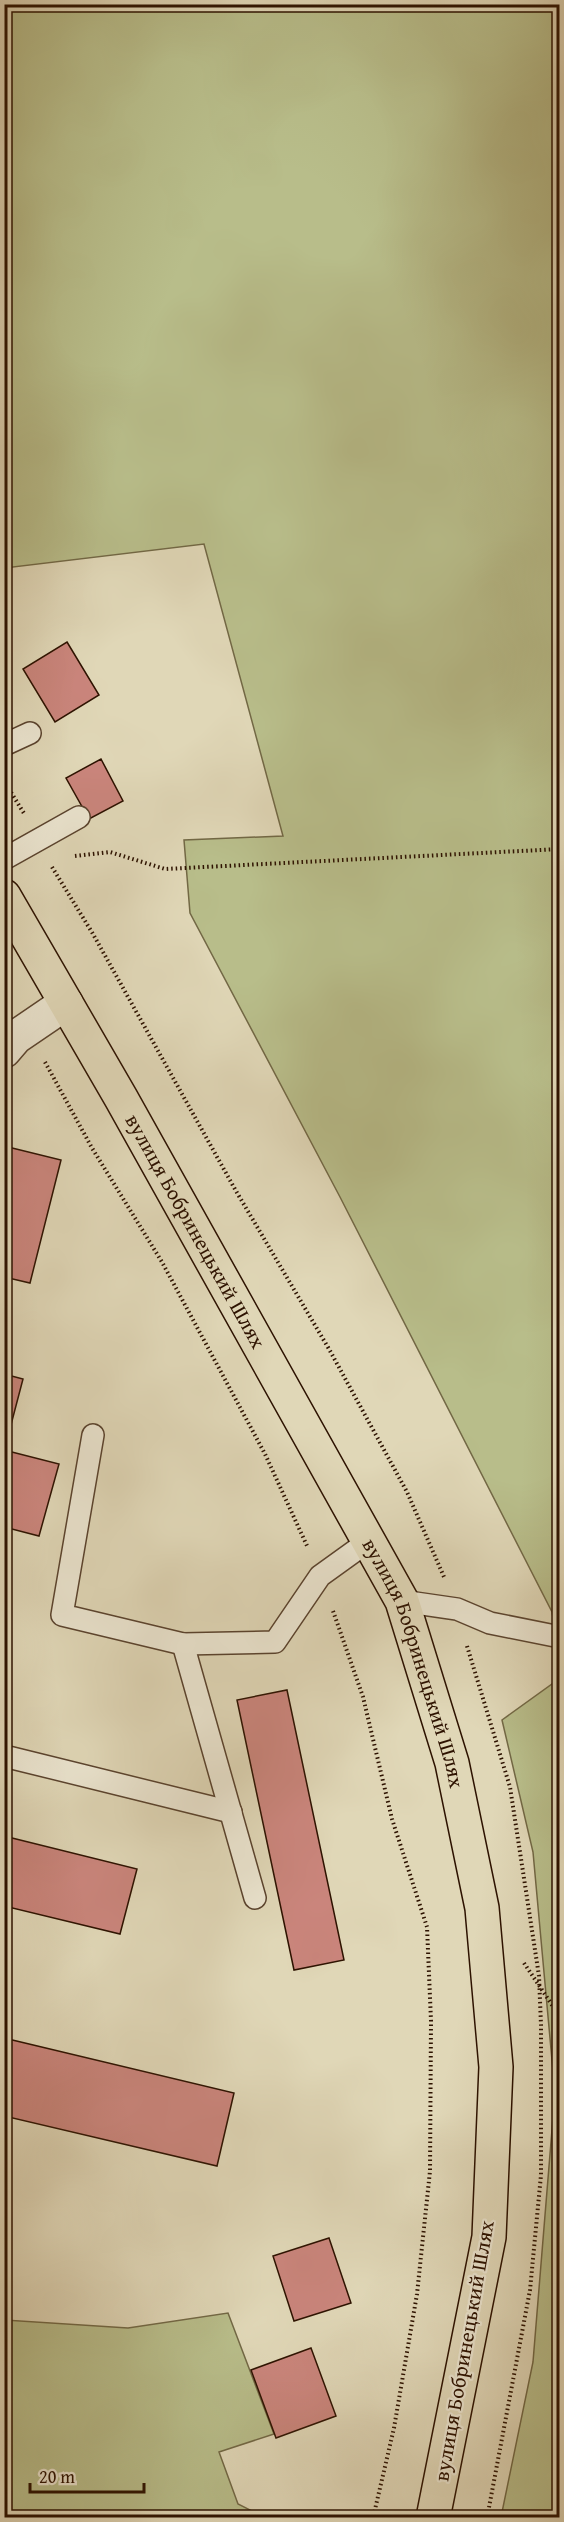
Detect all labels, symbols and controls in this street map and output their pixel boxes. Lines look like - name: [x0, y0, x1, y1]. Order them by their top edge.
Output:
- street label: вулиця Бобринецький Шлях: [118, 1108, 274, 1354]
- street label: вулиця Бобринецький Шлях: [355, 1532, 473, 1791]
- street label: вулиця Бобринецький Шлях: [425, 2218, 502, 2484]
- scale bar: [30, 2456, 144, 2494]
- text: 20 m: [39, 2463, 75, 2490]

